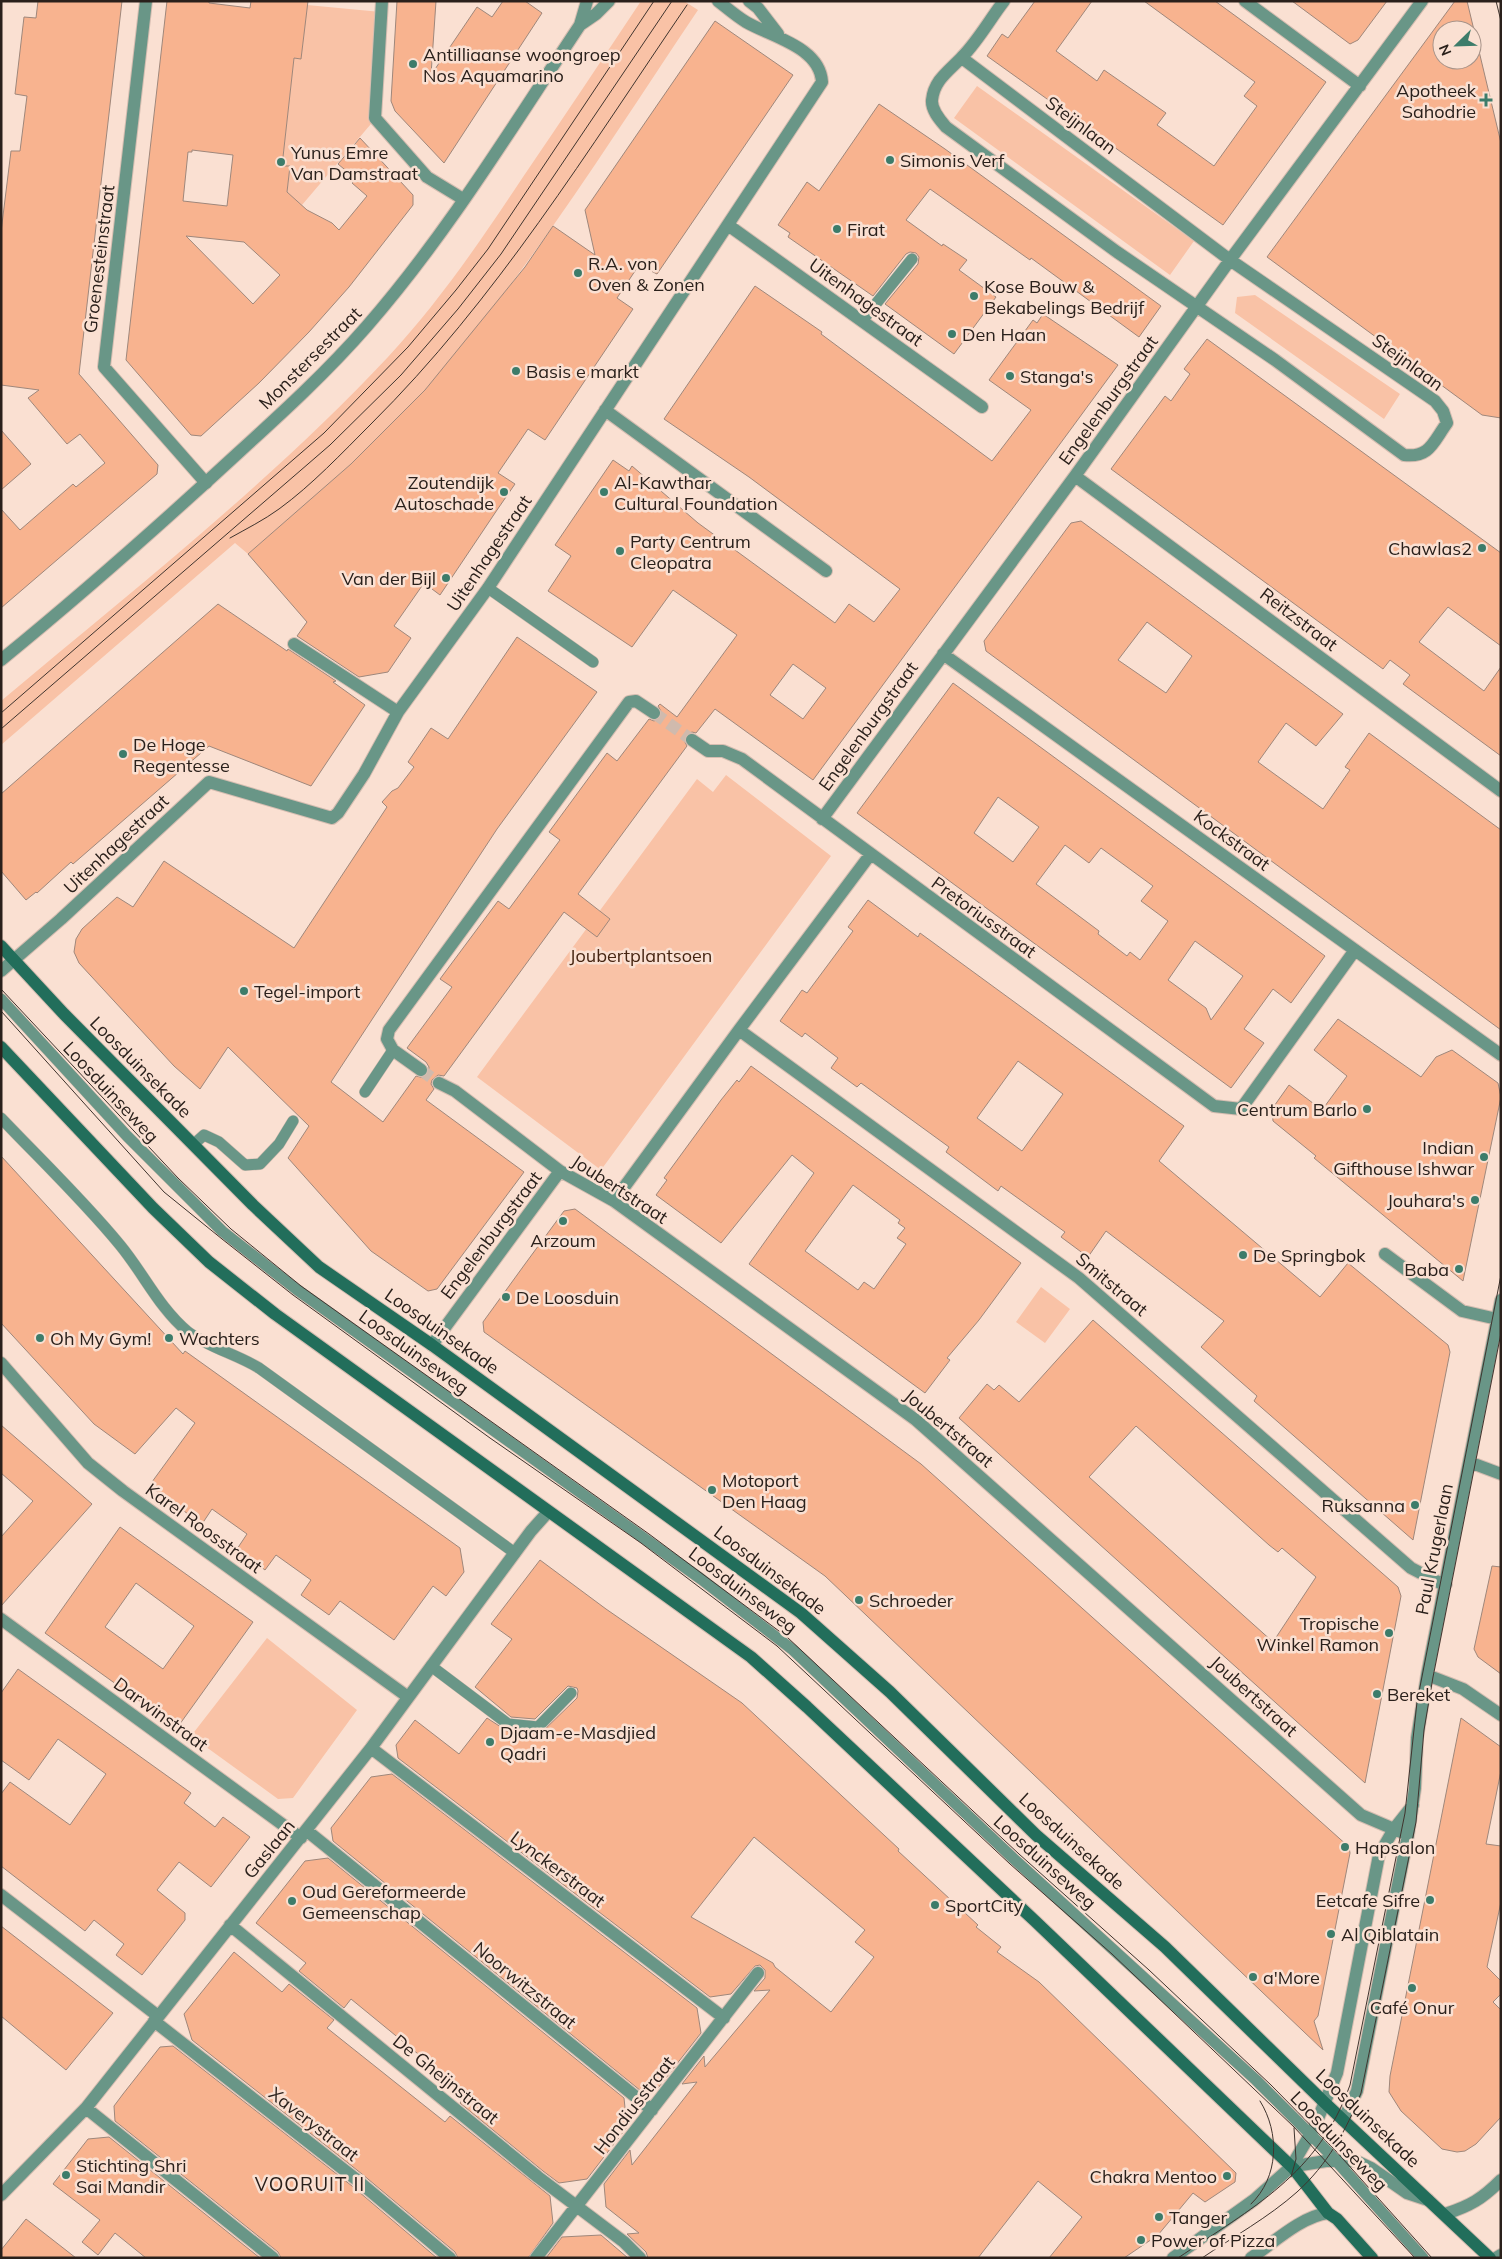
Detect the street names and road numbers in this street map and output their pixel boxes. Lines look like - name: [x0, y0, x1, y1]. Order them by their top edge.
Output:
- street label: Steijnlaan: [1041, 91, 1121, 159]
- street label: Groenesteinstraat: [78, 184, 120, 334]
- street label: Uitenhagestraat: [804, 253, 928, 351]
- street label: Monstersestraat: [254, 302, 366, 414]
- street label: Steijnlaan: [1368, 328, 1448, 396]
- street label: Engelenburgstraat: [1053, 331, 1163, 469]
- street label: Uitenhagestraat: [442, 490, 536, 616]
- street label: Reitzstraat: [1256, 582, 1342, 656]
- street label: Engelenburgstraat: [813, 657, 923, 795]
- street label: Uitenhagestraat: [59, 789, 173, 899]
- street label: Kockstraat: [1189, 805, 1275, 875]
- street label: Pretoriusstraat: [927, 871, 1041, 963]
- street label: Loosduinsekade: [85, 1011, 197, 1123]
- street label: Loosduinseweg: [58, 1037, 164, 1147]
- street label: Joubertstraat: [568, 1149, 672, 1229]
- street label: Engelenburgstraat: [435, 1166, 547, 1304]
- street label: Smitstraat: [1071, 1247, 1153, 1321]
- street label: Loosduinsekade: [380, 1283, 504, 1379]
- street label: Loosduinseweg: [355, 1304, 473, 1400]
- street label: Joubertstraat: [899, 1384, 999, 1472]
- street label: Karel Roosstraat: [141, 1478, 267, 1578]
- street label: Paul Krugerlaan: [1410, 1481, 1458, 1617]
- street label: Loosduinsekade: [709, 1520, 831, 1620]
- street label: Loosduinseweg: [684, 1542, 802, 1638]
- street label: Joubertstraat: [1205, 1651, 1303, 1741]
- street label: Darwinstraat: [109, 1672, 213, 1756]
- street label: Loosduinsekade: [1014, 1787, 1130, 1895]
- street label: Loosduinseweg: [989, 1810, 1101, 1914]
- street label: Gaslaan: [238, 1815, 300, 1883]
- street label: Lynckerstraat: [506, 1826, 610, 1912]
- street label: Noorwitzstraat: [469, 1936, 581, 2034]
- street label: De Gheijnstraat: [388, 2029, 504, 2129]
- street label: Hondiusstraat: [588, 2051, 680, 2159]
- street label: Loosduinsekade: [1311, 2064, 1425, 2172]
- street label: Xaverystraat: [265, 2082, 363, 2166]
- street label: Loosduinseweg: [1286, 2086, 1392, 2196]

